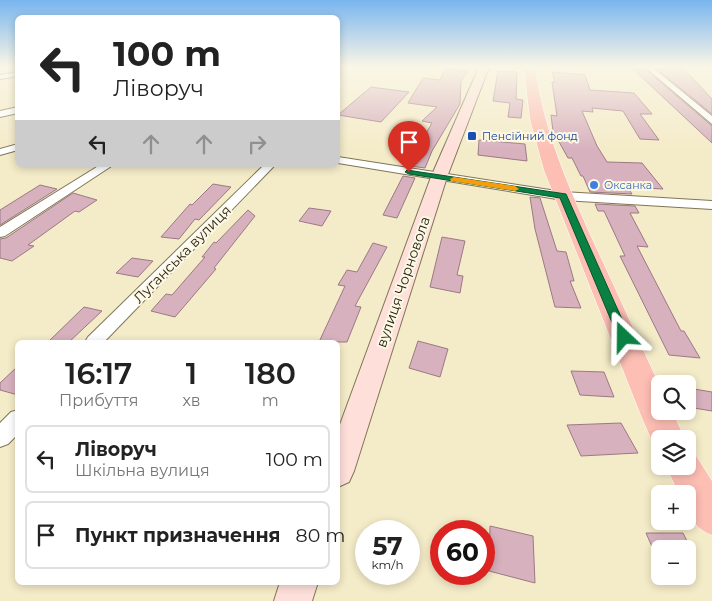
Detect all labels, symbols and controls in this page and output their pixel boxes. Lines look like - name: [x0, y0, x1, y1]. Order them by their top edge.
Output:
- text: 100 m: [113, 32, 221, 75]
- icon: left: [30, 35, 95, 100]
- text: Ліворуч: [113, 75, 204, 102]
- pin: [388, 121, 430, 172]
- icon: arrive: [395, 128, 423, 156]
- place label: Пенсійний фонд: [482, 129, 578, 143]
- icon: left: [84, 130, 112, 158]
- icon: ahead: [137, 130, 165, 158]
- icon: ahead: [190, 130, 218, 158]
- icon: right: [243, 130, 271, 158]
- marker: Пенсійний фонд: [466, 130, 478, 142]
- place label: Оксанка: [604, 178, 652, 192]
- marker: Оксанка: [588, 179, 600, 191]
- street label: Луганська вулиця: [129, 201, 235, 307]
- street label: вулиця Чорновола: [372, 214, 434, 350]
- position arrow: [597, 310, 649, 362]
- text: 16:17: [65, 355, 132, 392]
- text: 1: [186, 355, 197, 392]
- text: 180: [245, 355, 296, 392]
- map controls: [651, 375, 696, 585]
- button: search: [651, 375, 696, 420]
- text: Прибуття: [59, 391, 138, 410]
- text: хв: [182, 391, 201, 410]
- text: m: [262, 391, 279, 410]
- button: layers: [651, 430, 696, 475]
- text: Ліворуч: [75, 438, 157, 461]
- icon: left: [32, 445, 60, 473]
- text: 100 m: [266, 448, 323, 471]
- text: Шкільна вулиця: [75, 461, 210, 480]
- button: +: [651, 485, 696, 530]
- speed limit sign: 60: [430, 520, 495, 585]
- icon: arrive: [32, 521, 60, 549]
- text: Пункт призначення: [75, 524, 281, 547]
- text: 80 m: [296, 524, 345, 547]
- text: 57: [372, 531, 403, 561]
- button: −: [651, 540, 696, 585]
- text: km/h: [371, 557, 404, 572]

